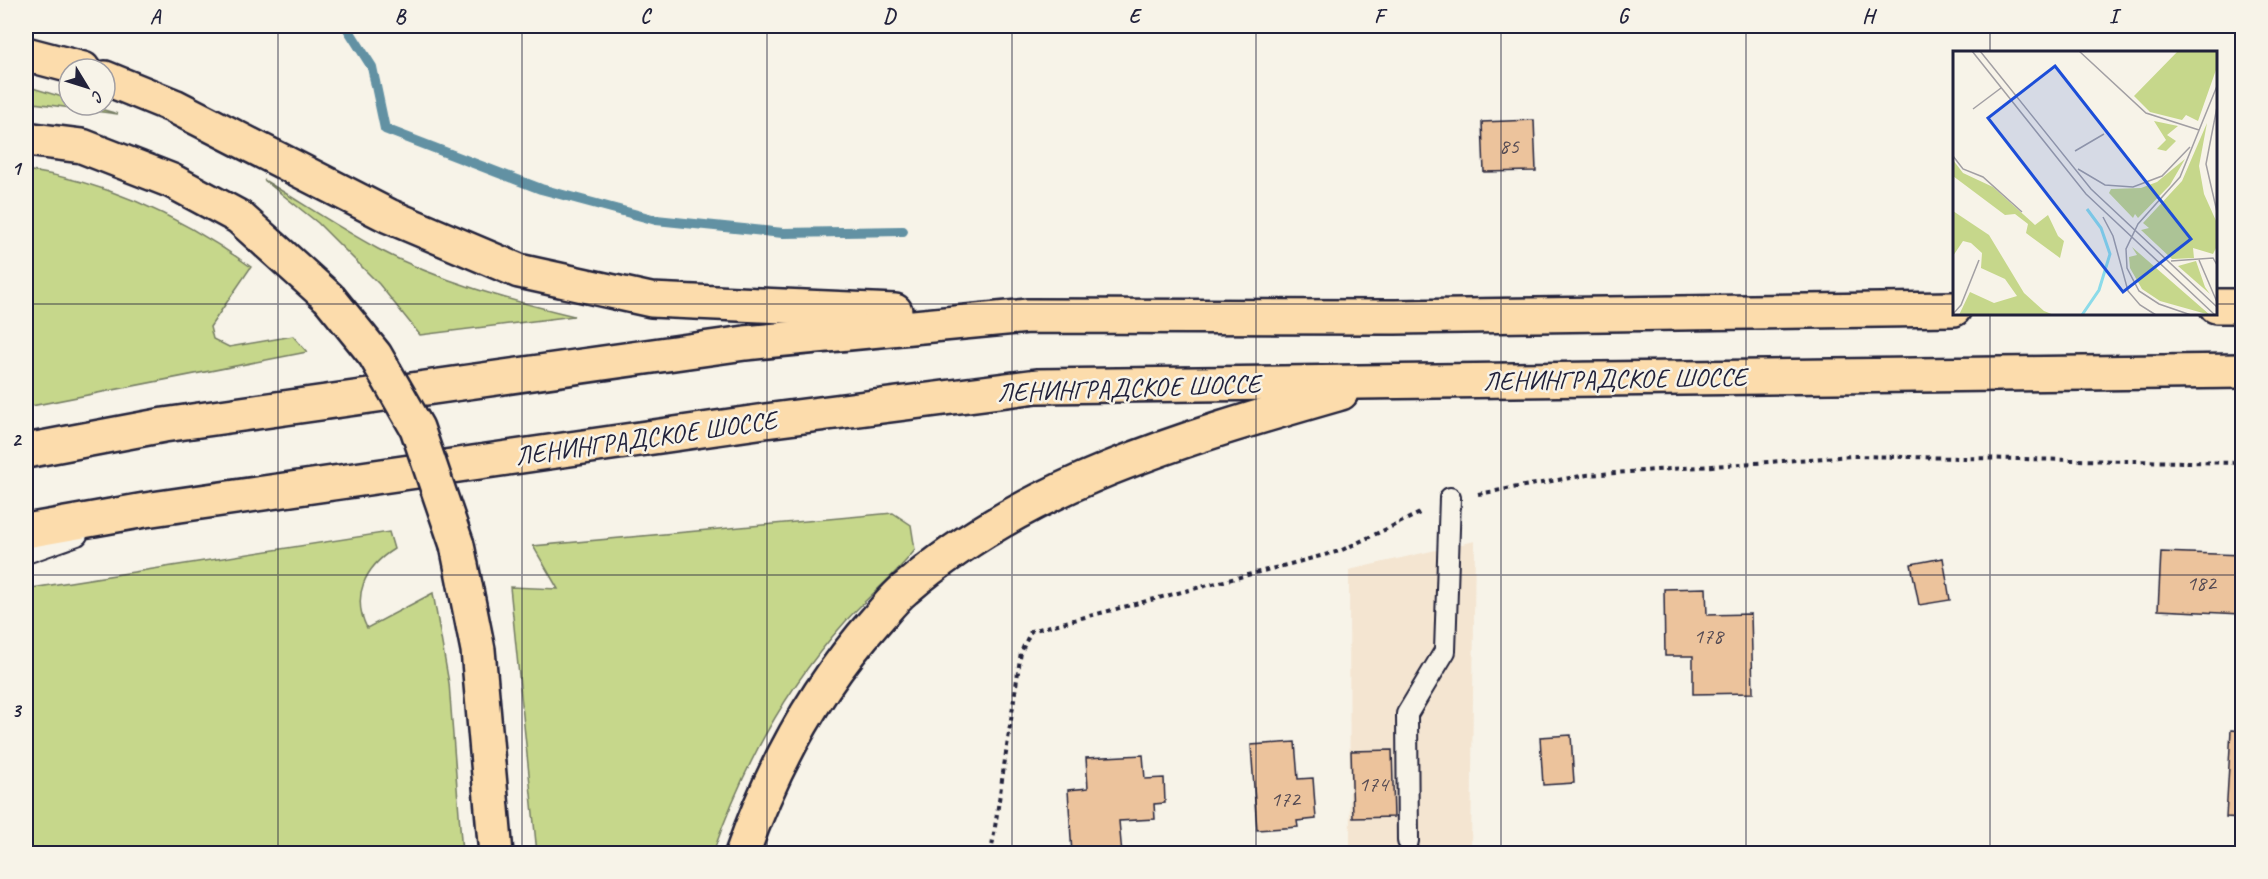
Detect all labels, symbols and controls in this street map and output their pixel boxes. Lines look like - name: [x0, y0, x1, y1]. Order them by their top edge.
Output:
- text: A: [150, 4, 162, 29]
- text: B: [395, 4, 407, 29]
- text: C: [640, 4, 652, 29]
- text: D: [883, 4, 897, 29]
- text: E: [1129, 4, 1143, 29]
- text: F: [1374, 4, 1388, 29]
- text: G: [1618, 4, 1631, 29]
- text: H: [1862, 4, 1877, 29]
- text: I: [2109, 4, 2122, 29]
- inset map: [1953, 51, 2217, 315]
- north arrow: [57, 57, 117, 117]
- text: С: [86, 86, 108, 107]
- house number: 85: [1499, 132, 1520, 160]
- text: 1: [12, 156, 23, 181]
- street label: ЛЕНИНГРАДСКОЕ ШОССЕ: [1483, 360, 1750, 398]
- street label: ЛЕНИНГРАДСКОЕ ШОССЕ: [997, 367, 1264, 409]
- street label: ЛЕНИНГРАДСКОЕ ШОССЕ: [513, 403, 782, 473]
- text: 2: [12, 427, 23, 452]
- house number: 182: [2186, 569, 2218, 597]
- house number: 178: [1693, 622, 1725, 650]
- text: 3: [12, 698, 23, 723]
- house number: 174: [1358, 770, 1390, 798]
- house number: 172: [1270, 785, 1302, 813]

